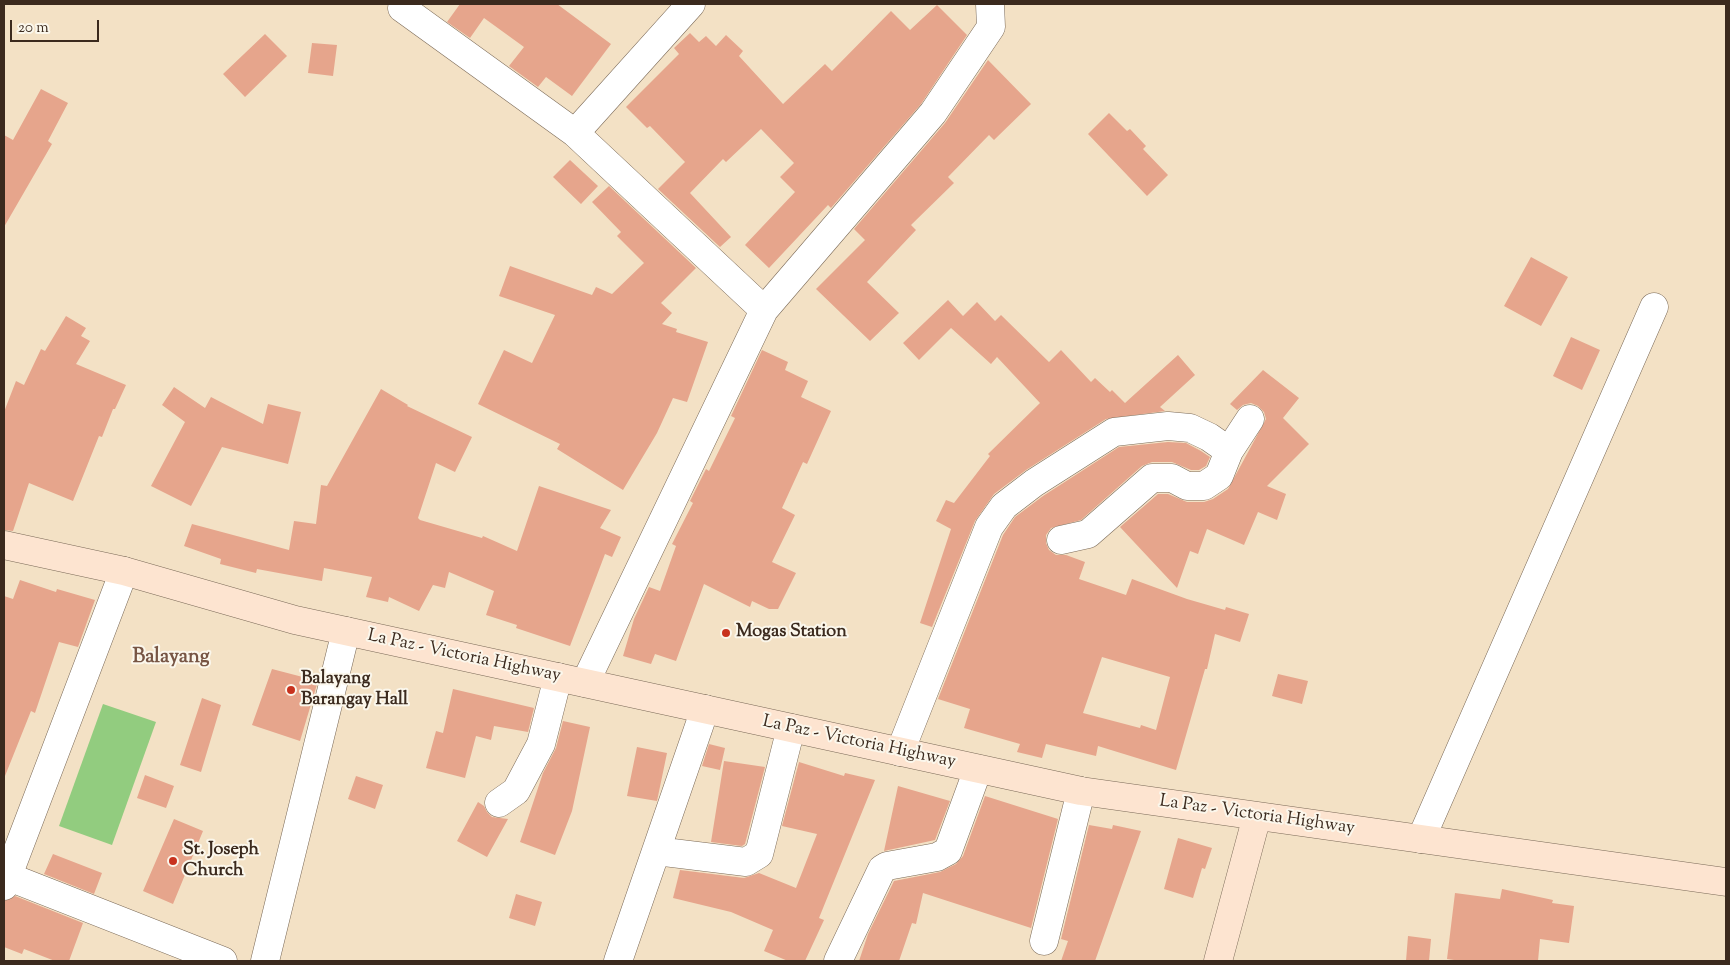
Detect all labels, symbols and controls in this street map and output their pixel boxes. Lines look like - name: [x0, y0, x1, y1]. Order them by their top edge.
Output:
- scale bar: [12, 10, 101, 42]
- text: 20 m: [18, 18, 49, 39]
- place label: Mogas Station: [736, 622, 847, 644]
- street label: La Paz - Victoria Highway: [365, 626, 563, 688]
- marker: Mogas Station: [720, 627, 732, 639]
- district label: Balayang: [133, 647, 209, 671]
- place label: Balayang Barangay Hall: [301, 669, 408, 712]
- marker: Balayang Barangay Hall: [285, 684, 297, 696]
- street label: La Paz - Victoria Highway: [760, 712, 958, 774]
- street label: La Paz - Victoria Highway: [1158, 792, 1356, 840]
- place label: St. Joseph Church: [183, 840, 259, 882]
- marker: St. Joseph Church: [167, 855, 179, 867]

